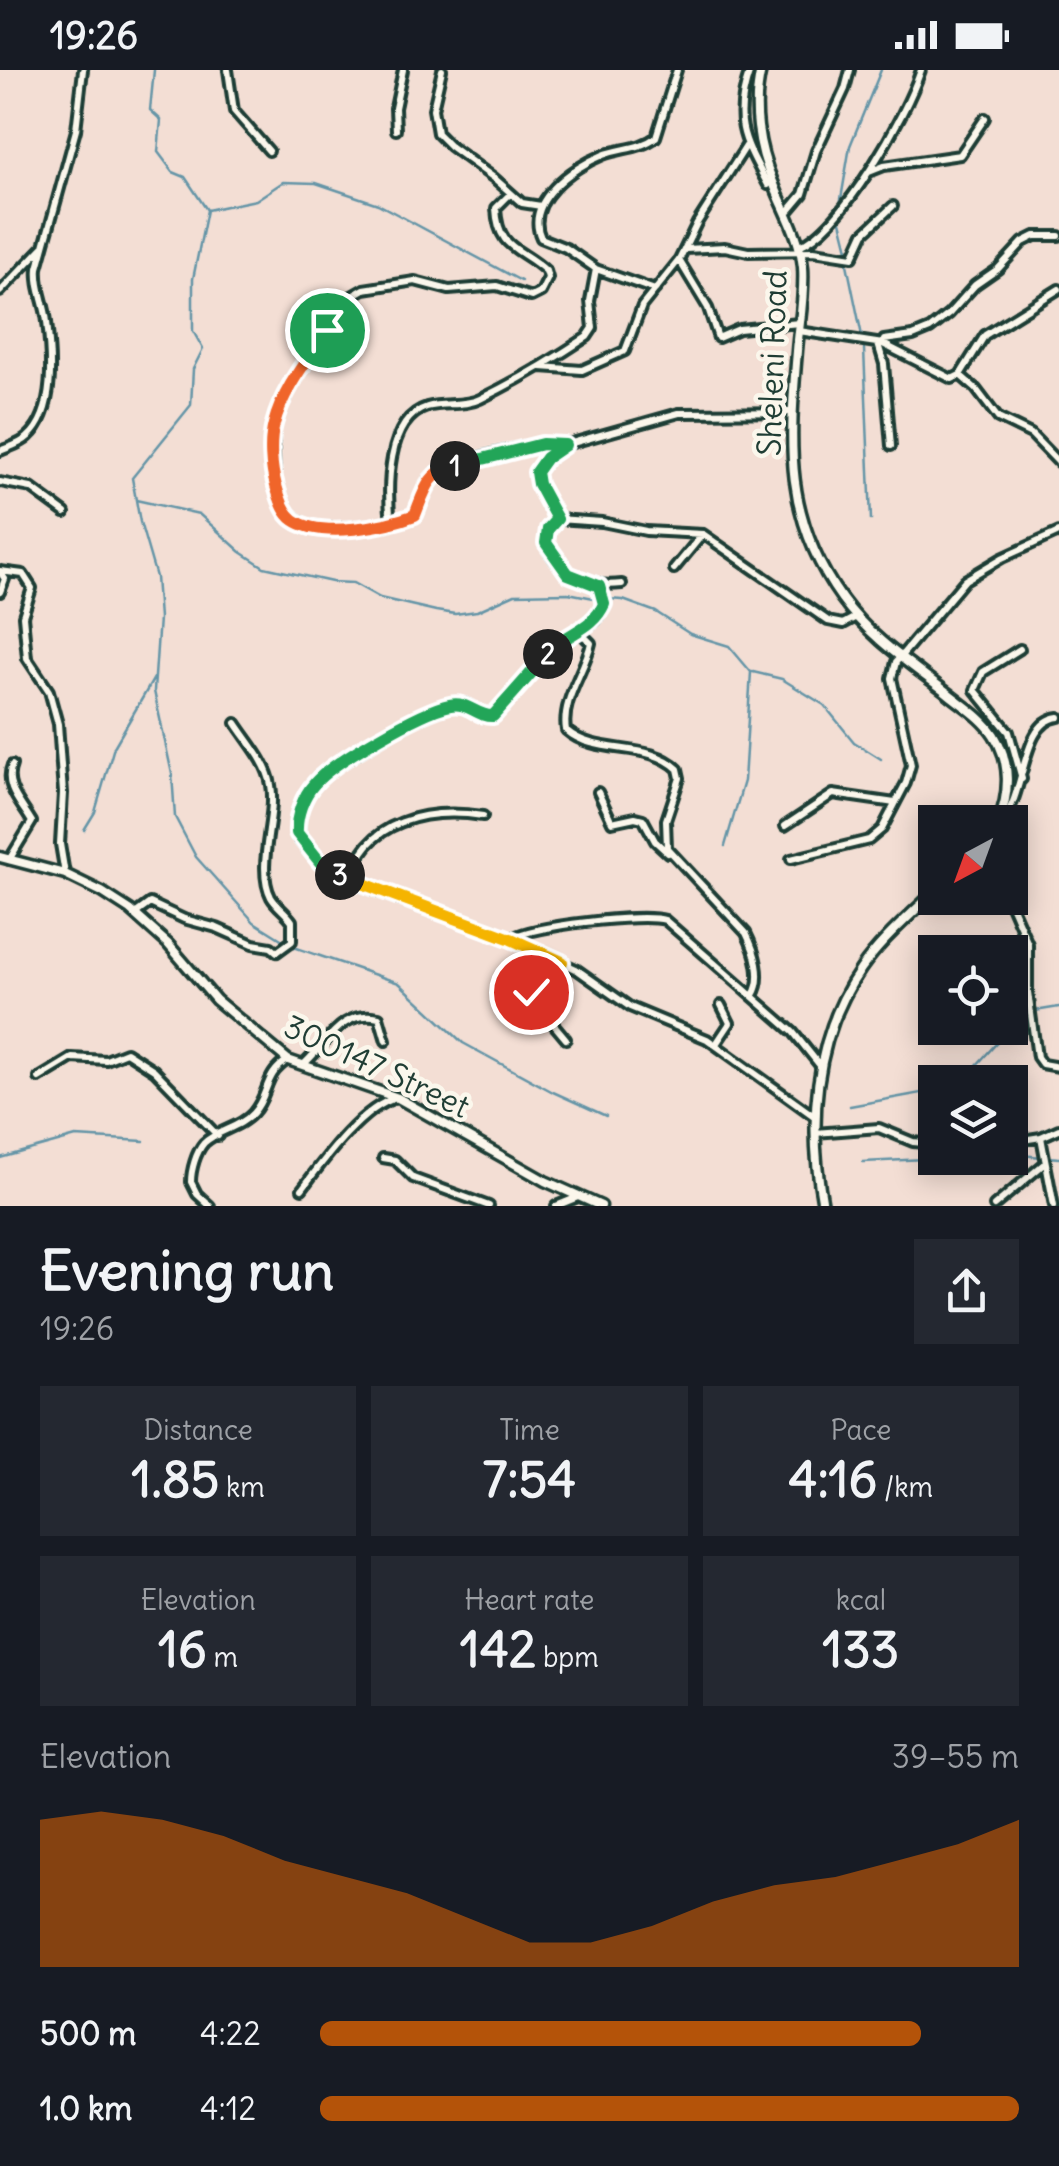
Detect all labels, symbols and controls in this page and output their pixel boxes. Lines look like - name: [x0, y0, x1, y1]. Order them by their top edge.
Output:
- text: 19:26: [50, 12, 138, 59]
- street label: Sheleni Road: [748, 269, 796, 457]
- pin: [285, 288, 370, 373]
- icon: arrive: [300, 303, 355, 358]
- pin: 1: [430, 441, 480, 491]
- text: 1: [449, 448, 461, 484]
- pin: 2: [523, 629, 573, 679]
- text: 2: [540, 636, 556, 672]
- north arrow: [918, 805, 1028, 915]
- map controls: [918, 805, 1028, 1175]
- pin: 3: [315, 850, 365, 900]
- text: 3: [332, 857, 348, 893]
- button: locate: [918, 935, 1028, 1045]
- pin: [489, 950, 574, 1035]
- icon: check: [504, 965, 559, 1020]
- street label: 300147 Street: [278, 1005, 476, 1127]
- button: layers: [918, 1065, 1028, 1175]
- text: Evening run: [40, 1236, 334, 1305]
- button: share: [914, 1239, 1019, 1344]
- text: 19:26: [40, 1308, 114, 1349]
- text: Distance: [143, 1412, 253, 1448]
- text: Time: [499, 1412, 560, 1448]
- text: Pace: [830, 1412, 891, 1448]
- text: 1.85: [132, 1448, 219, 1511]
- text: 7:54: [483, 1448, 576, 1511]
- text: 4:16: [789, 1448, 877, 1511]
- text: km: [219, 1469, 265, 1505]
- text: /km: [877, 1469, 933, 1505]
- text: Elevation: [141, 1582, 256, 1618]
- text: Heart rate: [465, 1582, 594, 1618]
- text: kcal: [836, 1582, 886, 1618]
- text: 16: [158, 1618, 207, 1681]
- text: 142: [460, 1618, 536, 1681]
- text: 133: [823, 1618, 899, 1681]
- text: m: [207, 1639, 238, 1675]
- text: bpm: [536, 1639, 599, 1675]
- text: Elevation: [40, 1736, 171, 1777]
- text: 39–55 m: [892, 1736, 1019, 1777]
- text: 500 m: [40, 2013, 136, 2054]
- text: 4:22: [200, 2013, 261, 2054]
- text: 1.0 km: [40, 2088, 132, 2129]
- text: 4:12: [200, 2088, 256, 2129]

